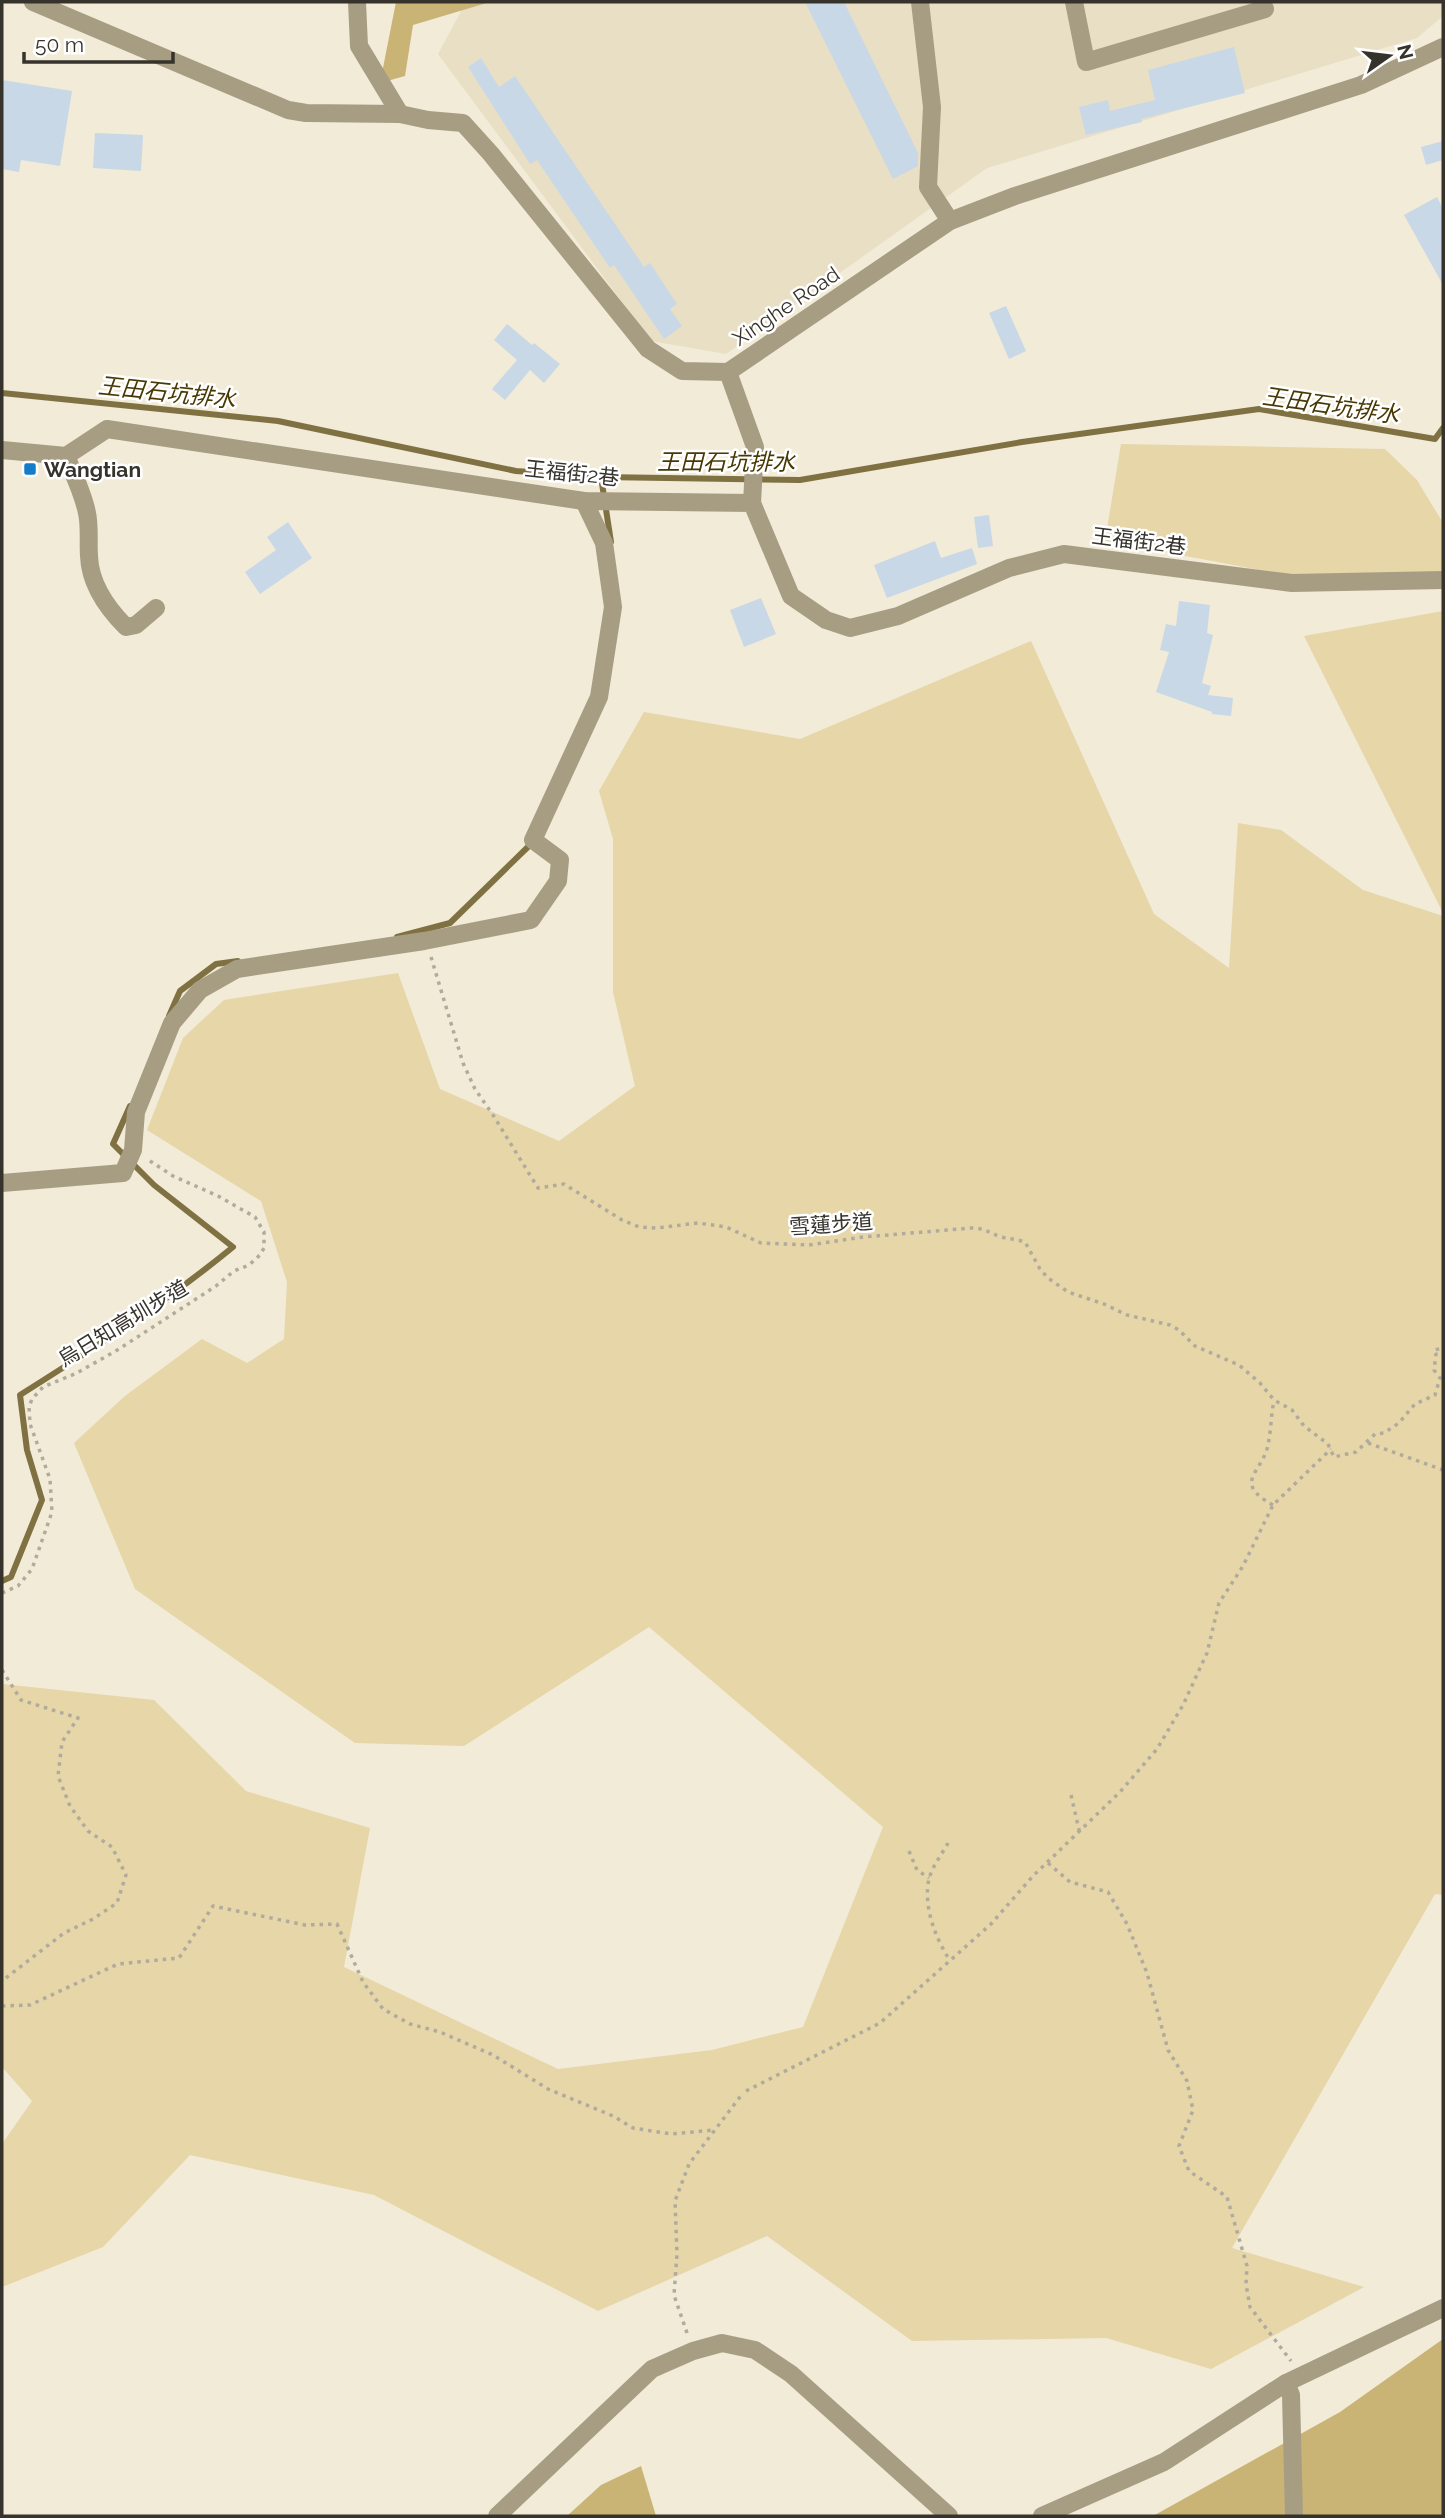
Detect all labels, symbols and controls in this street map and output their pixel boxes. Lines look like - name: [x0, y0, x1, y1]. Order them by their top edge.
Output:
- scale bar: [24, 21, 173, 65]
- north arrow: [1354, 21, 1424, 91]
- text: 50 m: [35, 32, 84, 57]
- text: N: [1393, 42, 1418, 62]
- street label: Xinghe Road: [728, 261, 844, 351]
- water label: 王田石坑排水: [97, 371, 238, 413]
- water label: 王田石坑排水: [1261, 382, 1402, 428]
- water label: 王田石坑排水: [657, 448, 796, 475]
- street label: 王福街2巷: [523, 456, 621, 490]
- place label: Wangtian: [44, 457, 141, 482]
- marker: Wangtian: [22, 461, 38, 477]
- street label: 王福街2巷: [1090, 523, 1188, 559]
- street label: 雪蓮步道: [788, 1209, 874, 1239]
- street label: 烏日知高圳步道: [54, 1274, 192, 1372]

